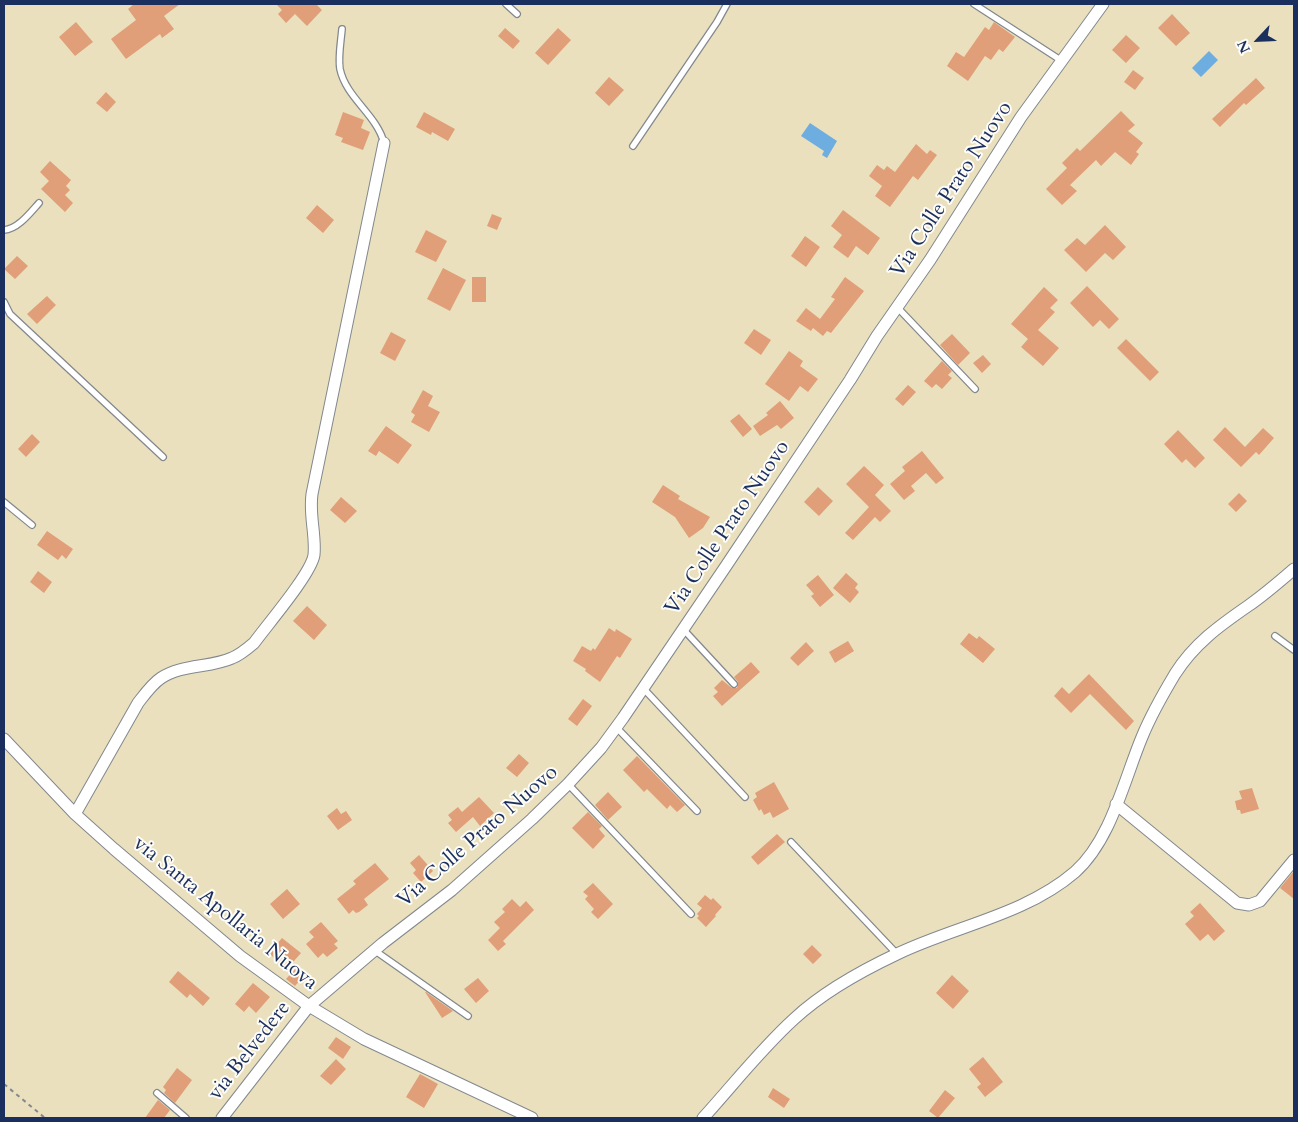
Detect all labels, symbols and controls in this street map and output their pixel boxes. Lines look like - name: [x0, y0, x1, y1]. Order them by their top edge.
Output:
- north arrow: [1233, 15, 1283, 65]
- text: N: [1233, 37, 1255, 56]
- street label: Via Colle Prato Nuovo: [886, 97, 1018, 283]
- street label: Via Colle Prato Nuovo: [660, 436, 796, 620]
- street label: Via Colle Prato Nuovo: [392, 760, 564, 914]
- street label: via Santa Apollaria Nuova: [128, 832, 322, 996]
- street label: via Belvedere: [204, 997, 296, 1105]

